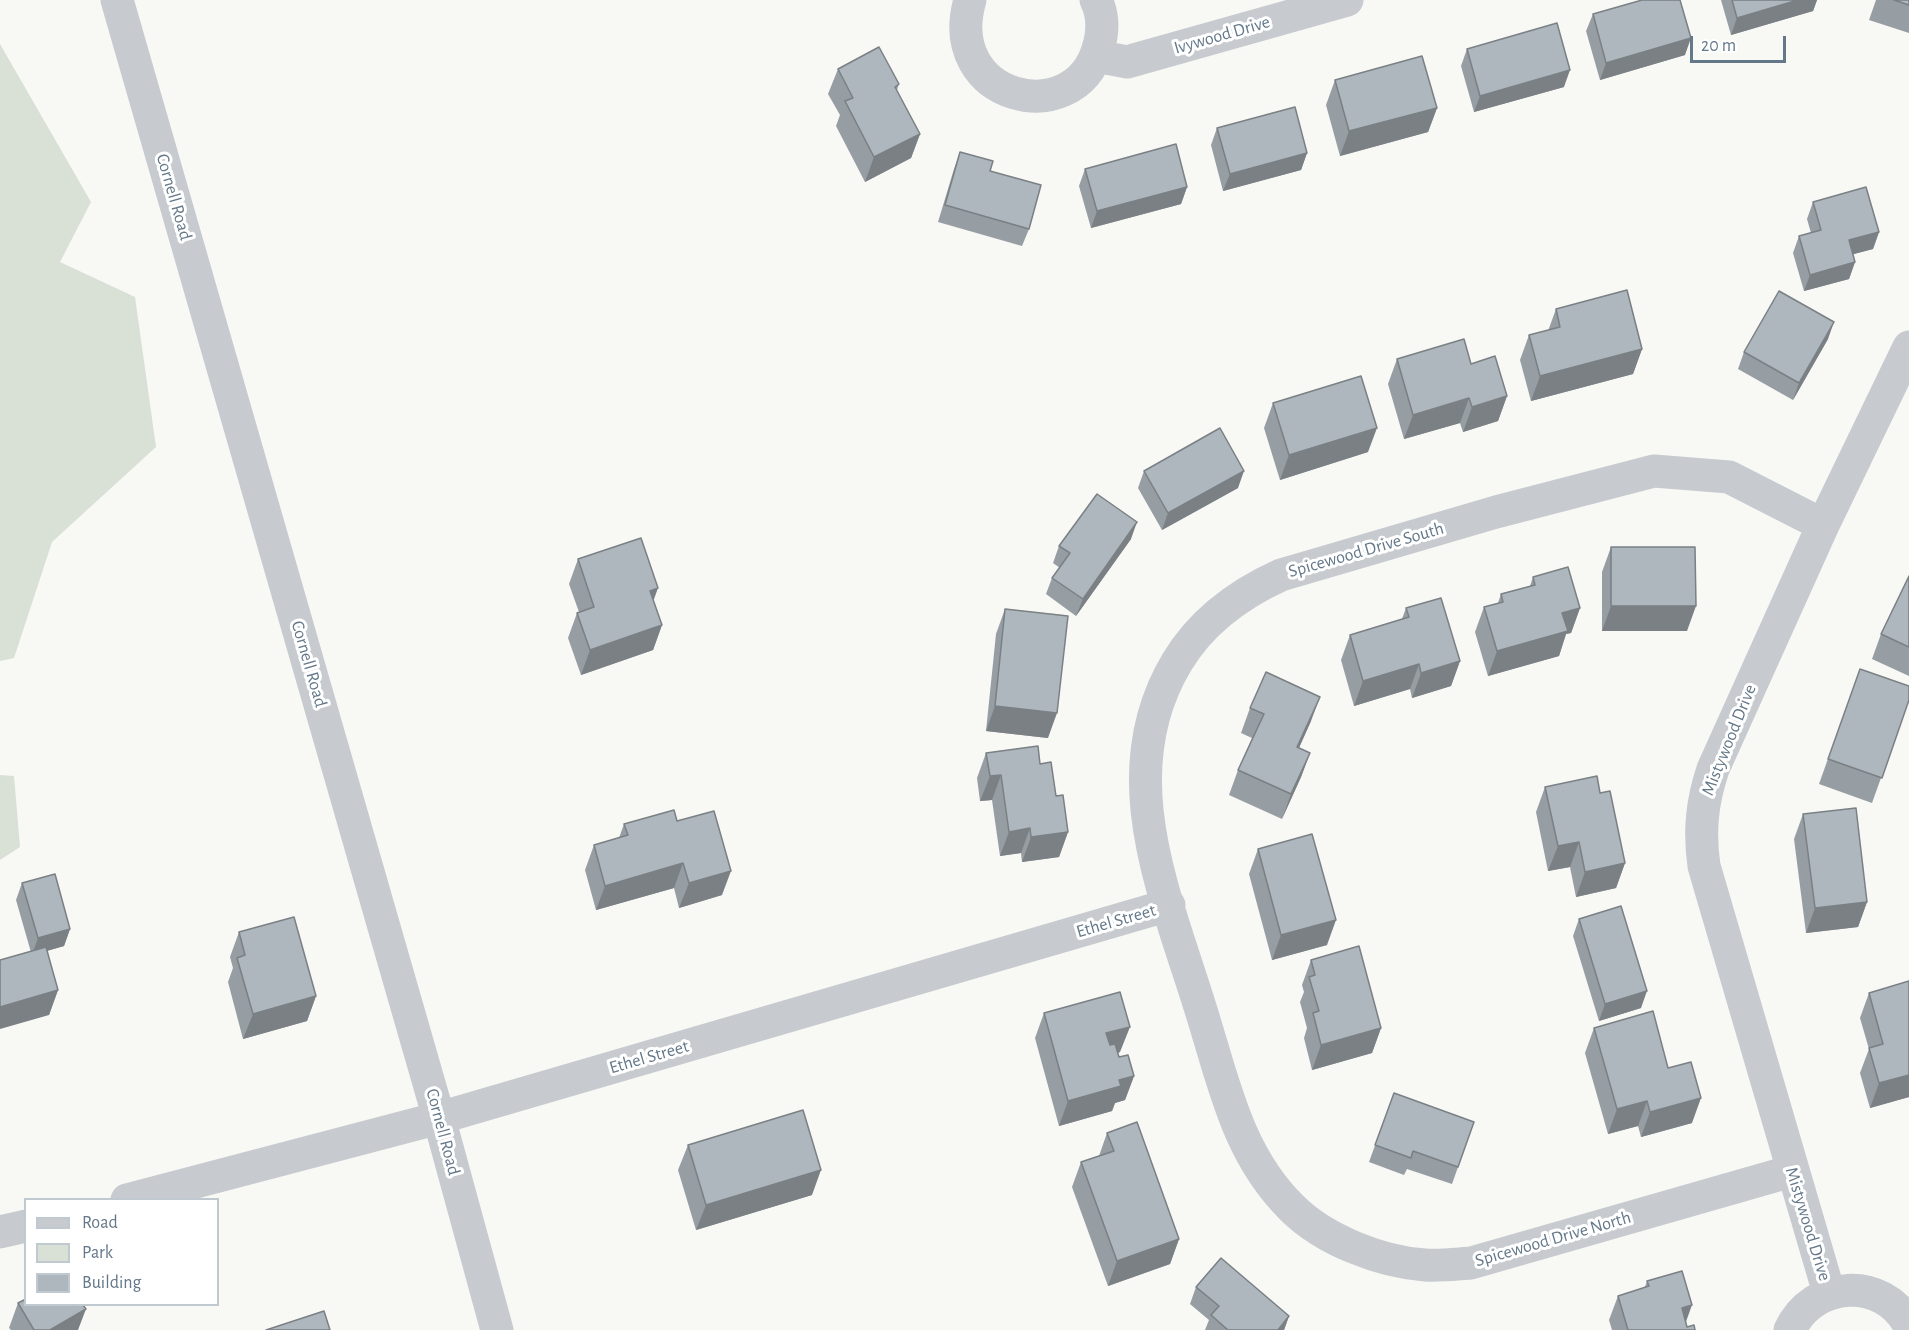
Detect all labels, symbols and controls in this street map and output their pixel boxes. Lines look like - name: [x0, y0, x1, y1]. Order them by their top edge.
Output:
- street label: Ivywood Drive: [1172, 11, 1272, 59]
- scale bar: [1693, 24, 1789, 62]
- text: 20 m: [1701, 37, 1736, 55]
- street label: Cornell Road: [151, 151, 197, 243]
- street label: Spicewood Drive South: [1286, 517, 1446, 583]
- street label: Cornell Road: [286, 618, 332, 710]
- street label: Mistywood Drive: [1697, 681, 1761, 799]
- street label: Ethel Street: [1074, 899, 1158, 943]
- street label: Ethel Street: [607, 1035, 691, 1079]
- street label: Cornell Road: [421, 1086, 465, 1178]
- street label: Mistywood Drive: [1780, 1164, 1836, 1284]
- legend: [24, 1198, 219, 1306]
- street label: Spicewood Drive North: [1473, 1206, 1633, 1272]
- text: Road: [82, 1214, 118, 1232]
- text: Park: [82, 1244, 113, 1262]
- text: Building: [82, 1274, 141, 1292]

